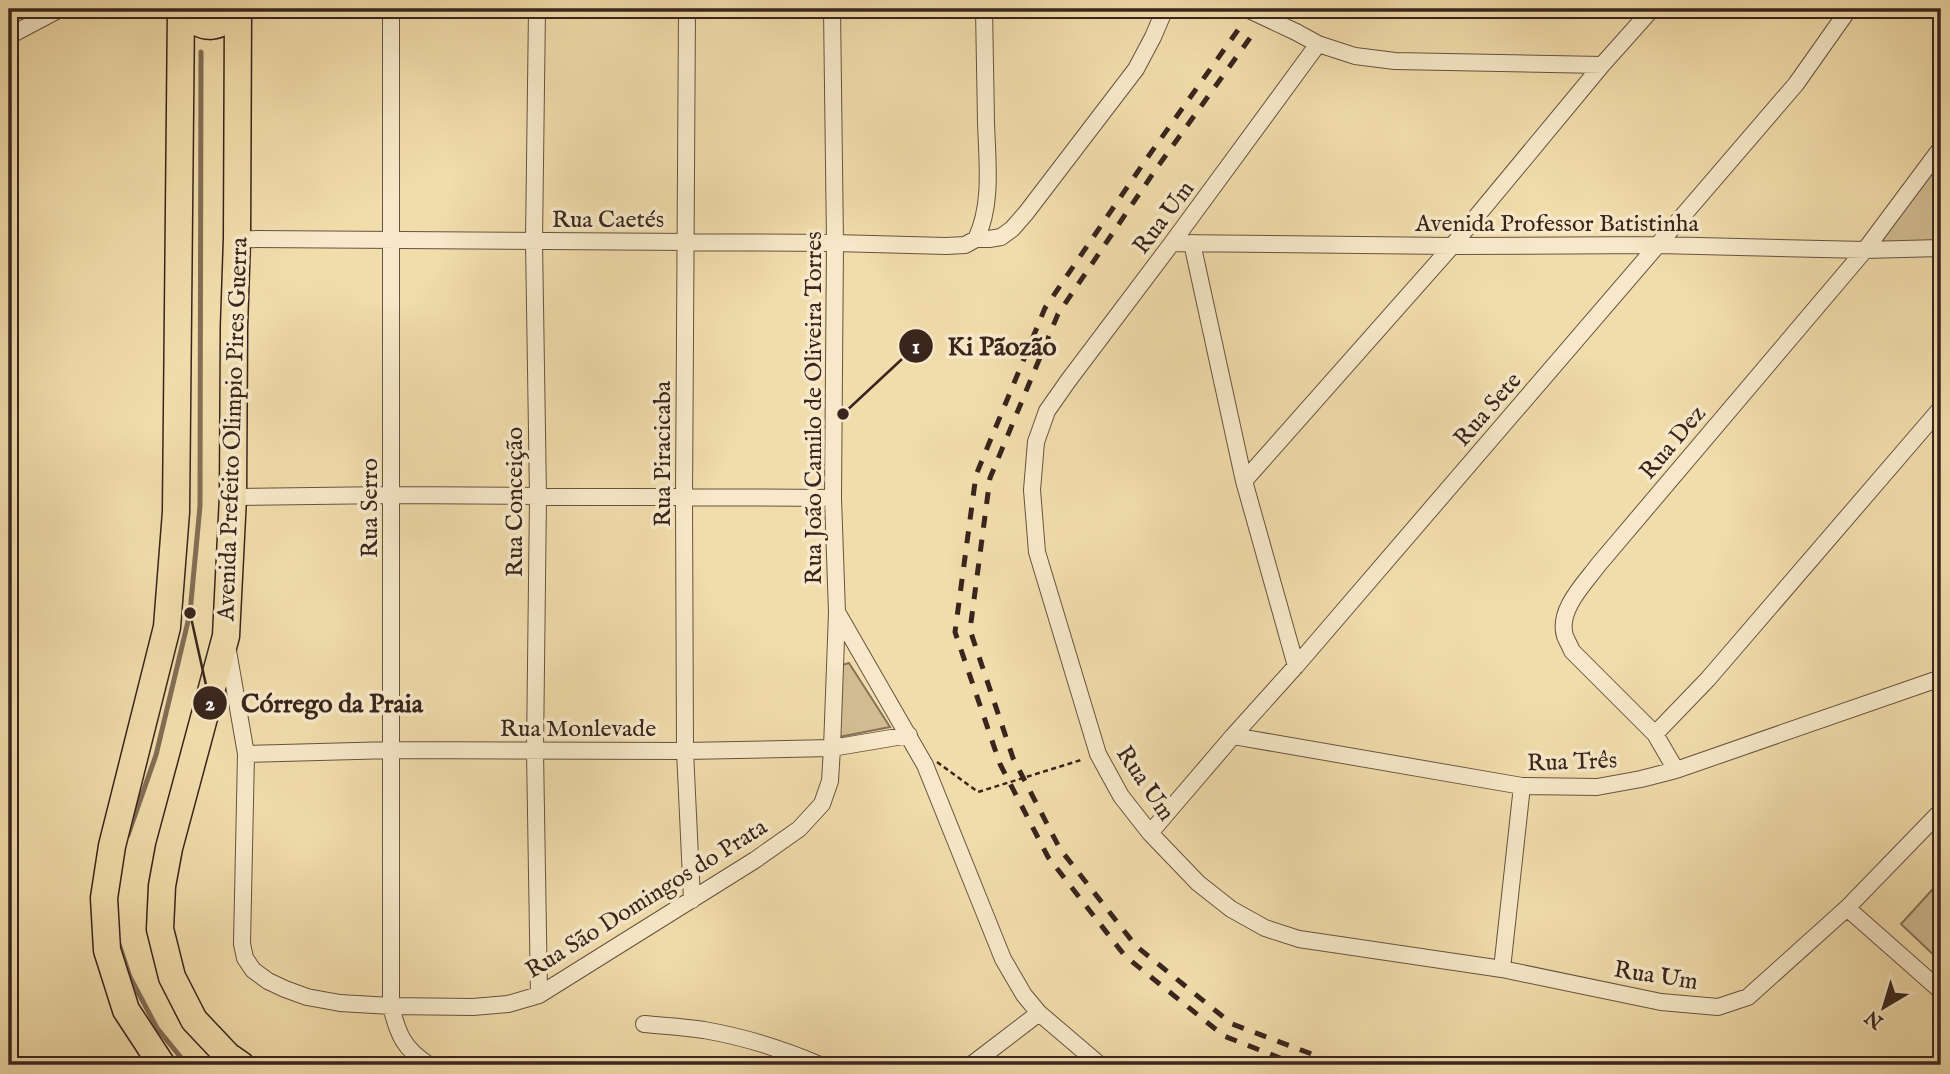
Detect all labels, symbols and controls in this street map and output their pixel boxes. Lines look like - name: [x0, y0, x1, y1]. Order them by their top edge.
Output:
- street label: Rua Um: [1126, 175, 1202, 261]
- street label: Rua Caetés: [552, 205, 664, 236]
- street label: Avenida Professor Batistinha: [1414, 209, 1699, 240]
- street label: Rua João Camilo de Oliveira Torres: [799, 231, 830, 585]
- street label: Avenida Prefeito Olimpio Pires Guerra: [211, 236, 256, 622]
- callout: Ki Pãozão: [898, 322, 1070, 369]
- text: Ki Pãozão: [947, 331, 1057, 364]
- text: 1: [912, 334, 920, 361]
- street label: Rua Sete: [1447, 366, 1529, 454]
- street label: Rua Piracicaba: [648, 380, 679, 527]
- street label: Rua Dez: [1633, 399, 1713, 486]
- street label: Rua Conceição: [500, 427, 531, 577]
- street label: Rua Serro: [355, 458, 386, 558]
- callout: Córrego da Praia: [192, 679, 437, 726]
- text: Córrego da Praia: [241, 688, 424, 721]
- text: 2: [205, 691, 215, 718]
- street label: Rua Monlevade: [500, 714, 656, 745]
- street label: Rua Um: [1108, 740, 1181, 828]
- street label: Rua Três: [1526, 745, 1618, 780]
- street label: Rua São Domingos do Prata: [520, 812, 774, 986]
- street label: Rua Um: [1612, 955, 1700, 998]
- north arrow: [1848, 972, 1918, 1042]
- text: N: [1860, 1004, 1889, 1034]

